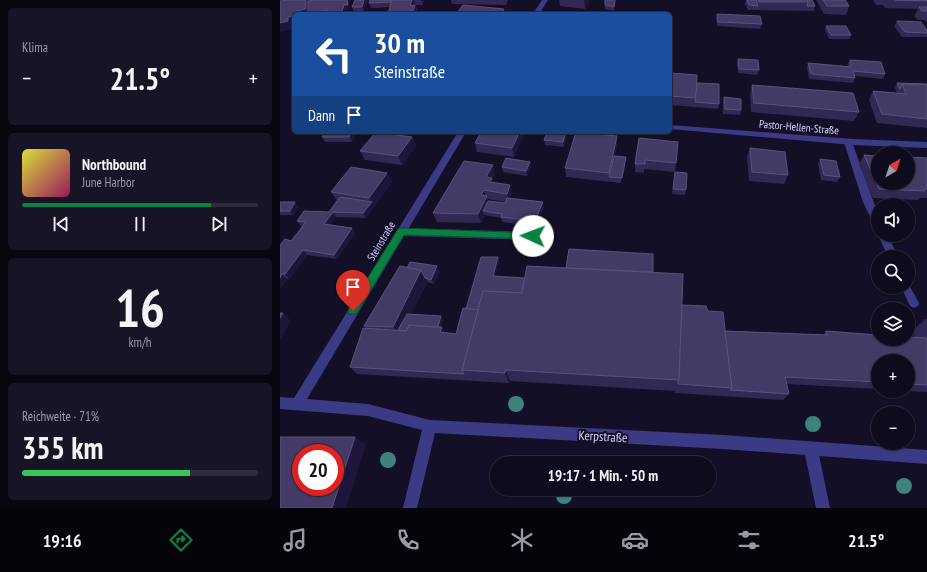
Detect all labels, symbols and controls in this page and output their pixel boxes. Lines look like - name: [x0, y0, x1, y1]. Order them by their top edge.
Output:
- text: 30 m: [374, 24, 425, 61]
- icon: left: [308, 28, 360, 80]
- text: Klima: [22, 39, 48, 56]
- text: 21.5°: [110, 59, 170, 98]
- text: Steinstraße: [374, 60, 445, 83]
- text: −: [22, 64, 31, 92]
- text: +: [249, 64, 258, 92]
- icon: arrive: [343, 104, 365, 126]
- text: Dann: [308, 106, 335, 125]
- street label: Pastor-Hellen-Straße: [759, 117, 840, 137]
- north arrow: [871, 146, 915, 190]
- map controls: [871, 146, 915, 450]
- text: Northbound: [82, 155, 146, 174]
- text: June Harbor: [82, 174, 135, 191]
- button: sound: [871, 198, 915, 242]
- icon: previous: [50, 213, 72, 235]
- icon: pause: [129, 213, 151, 235]
- icon: next: [208, 213, 230, 235]
- position arrow: [512, 215, 554, 257]
- street label: Steinstraße: [364, 218, 398, 263]
- button: search: [871, 250, 915, 294]
- pin: [336, 270, 370, 311]
- text: 16: [115, 274, 165, 341]
- icon: arrive: [342, 276, 364, 298]
- button: layers: [871, 302, 915, 346]
- text: km/h: [128, 334, 152, 351]
- button: +: [871, 354, 915, 398]
- button: −: [871, 406, 915, 450]
- text: Reichweite · 71%: [22, 408, 99, 425]
- street label: Kerpstraße: [578, 427, 628, 446]
- text: 355 km: [22, 428, 103, 467]
- speed limit sign: 20: [292, 444, 344, 496]
- text: 19:17 · 1 Min. · 50 m: [548, 466, 658, 485]
- icon: directions: [167, 526, 195, 554]
- icon: music: [281, 526, 309, 554]
- icon: phone: [394, 526, 422, 554]
- icon: climate: [508, 526, 536, 554]
- icon: car: [621, 526, 649, 554]
- icon: filters: [735, 526, 763, 554]
- text: 19:16: [43, 529, 82, 552]
- text: 21.5°: [848, 529, 884, 552]

